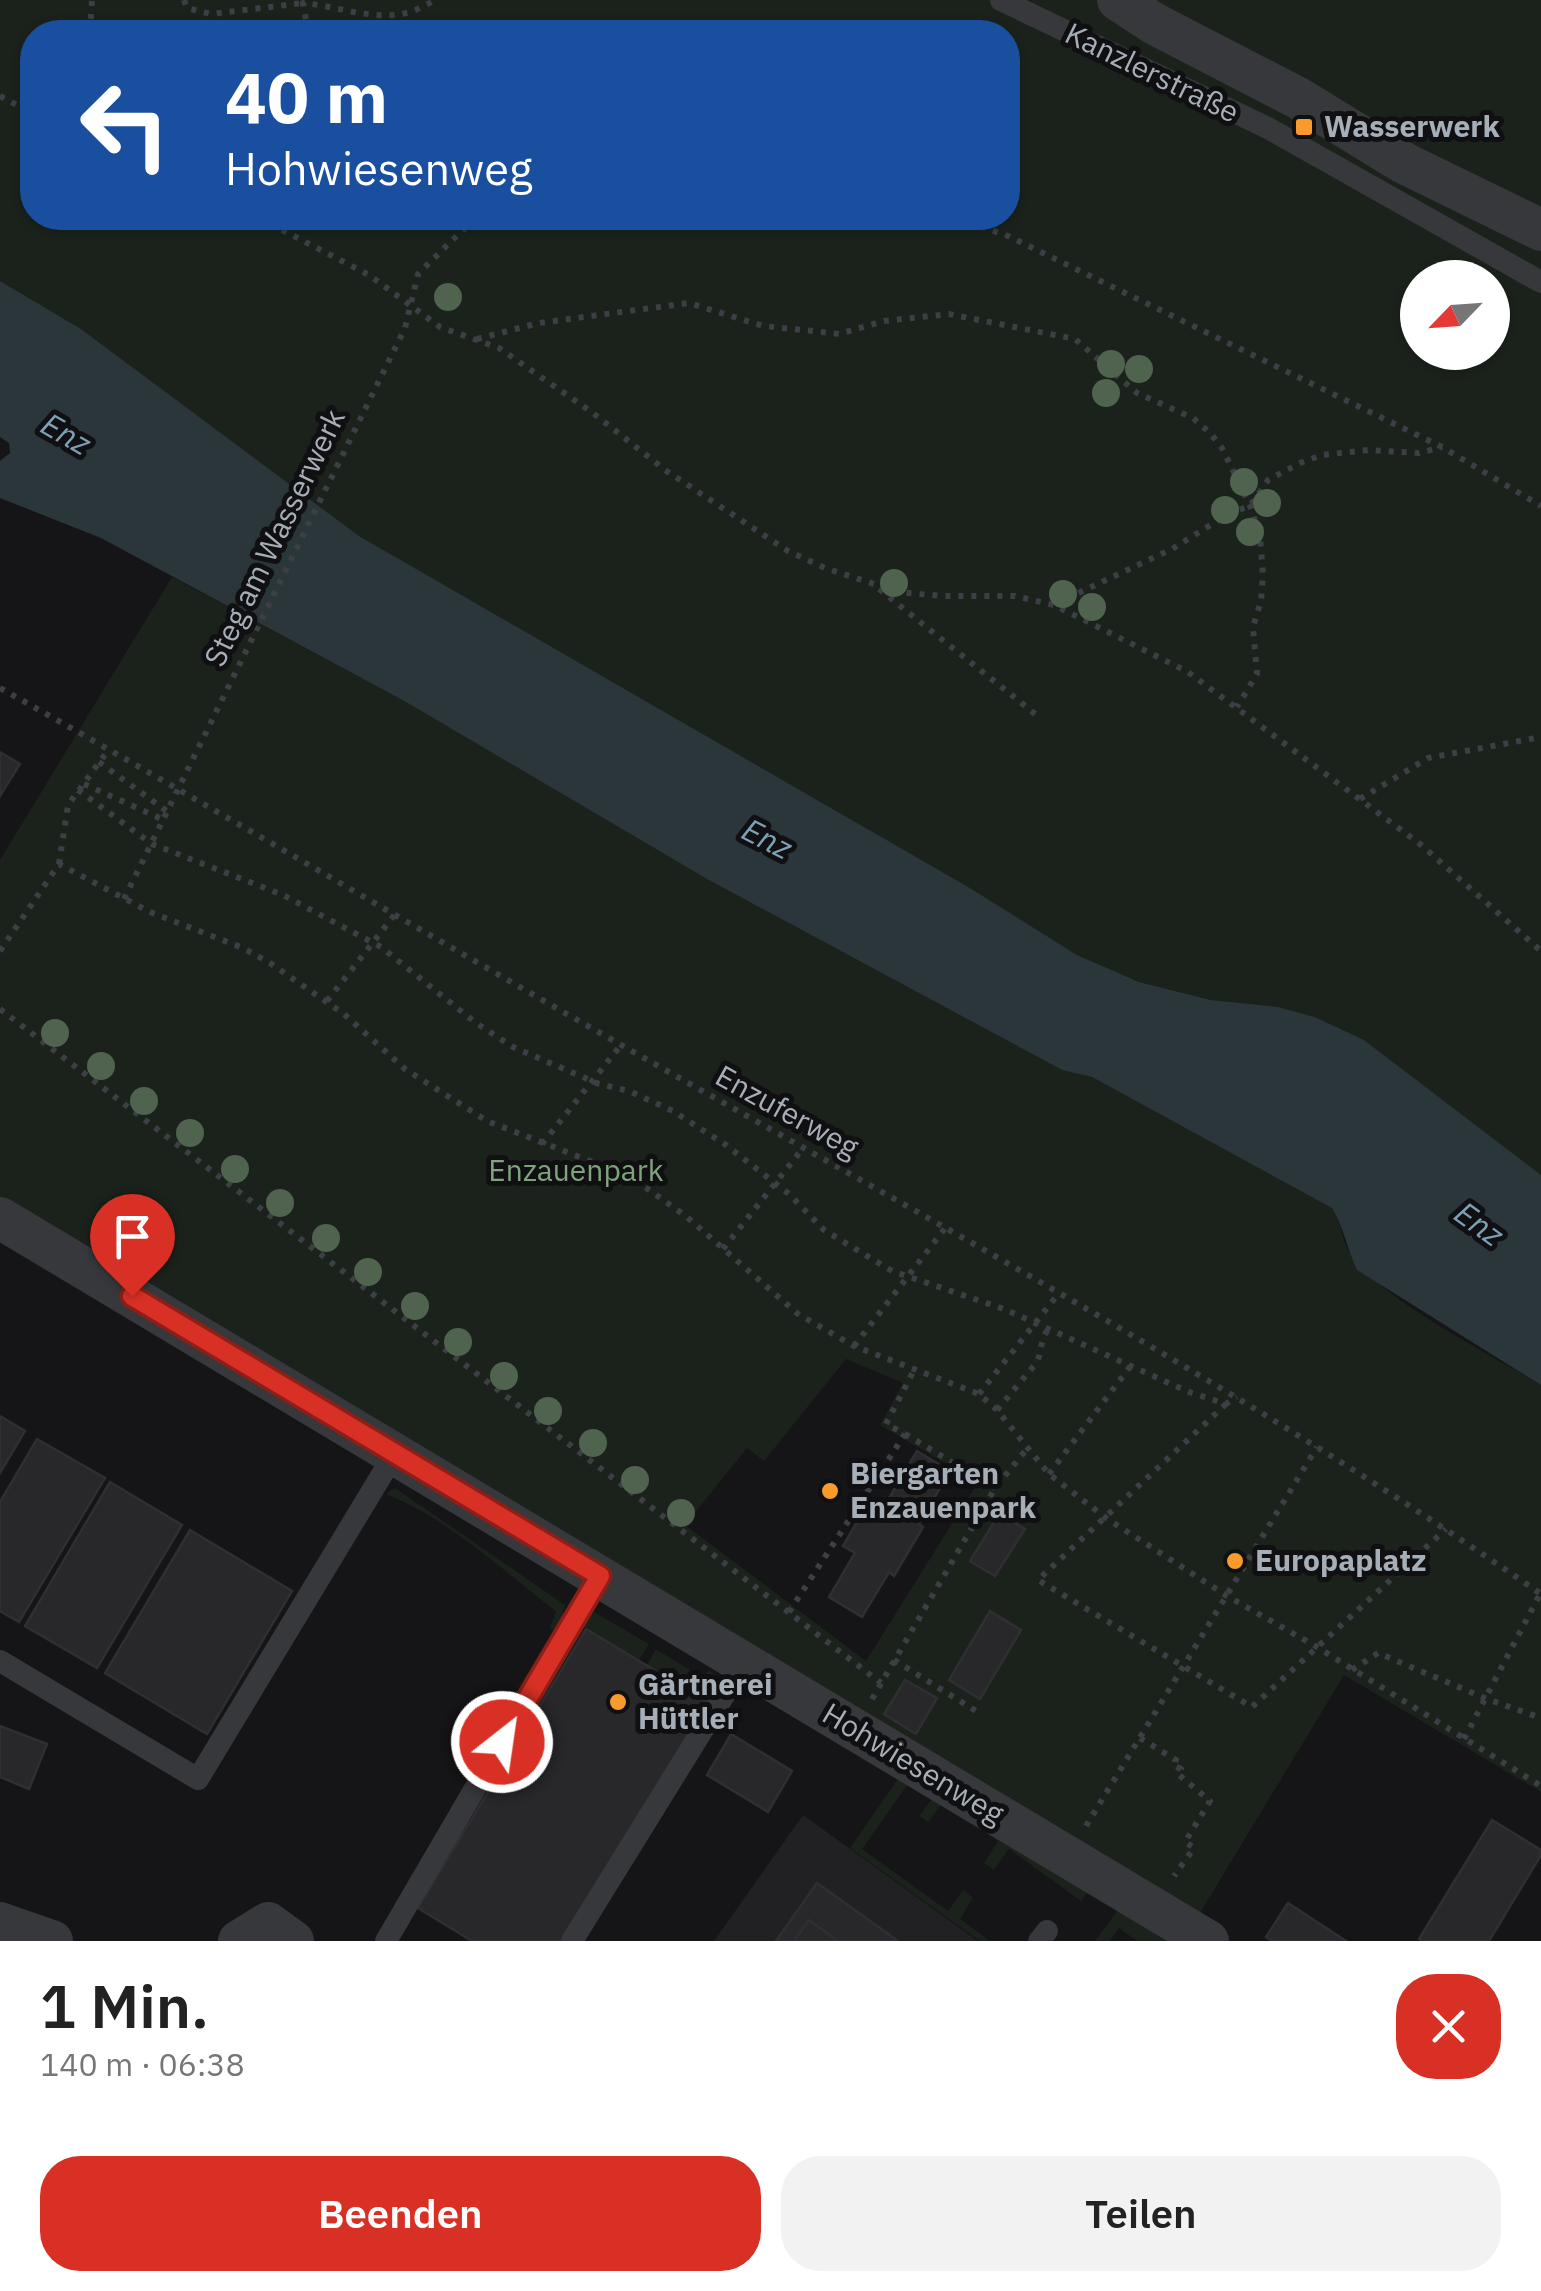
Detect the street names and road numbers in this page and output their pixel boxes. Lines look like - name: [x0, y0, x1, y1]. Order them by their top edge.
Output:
- street label: Kanzlerstraße: [1059, 13, 1246, 131]
- street label: Steg am Wasserwerk: [194, 402, 353, 673]
- street label: Enzuferweg: [709, 1055, 866, 1166]
- street label: Hohwiesenweg: [816, 1693, 1012, 1832]

